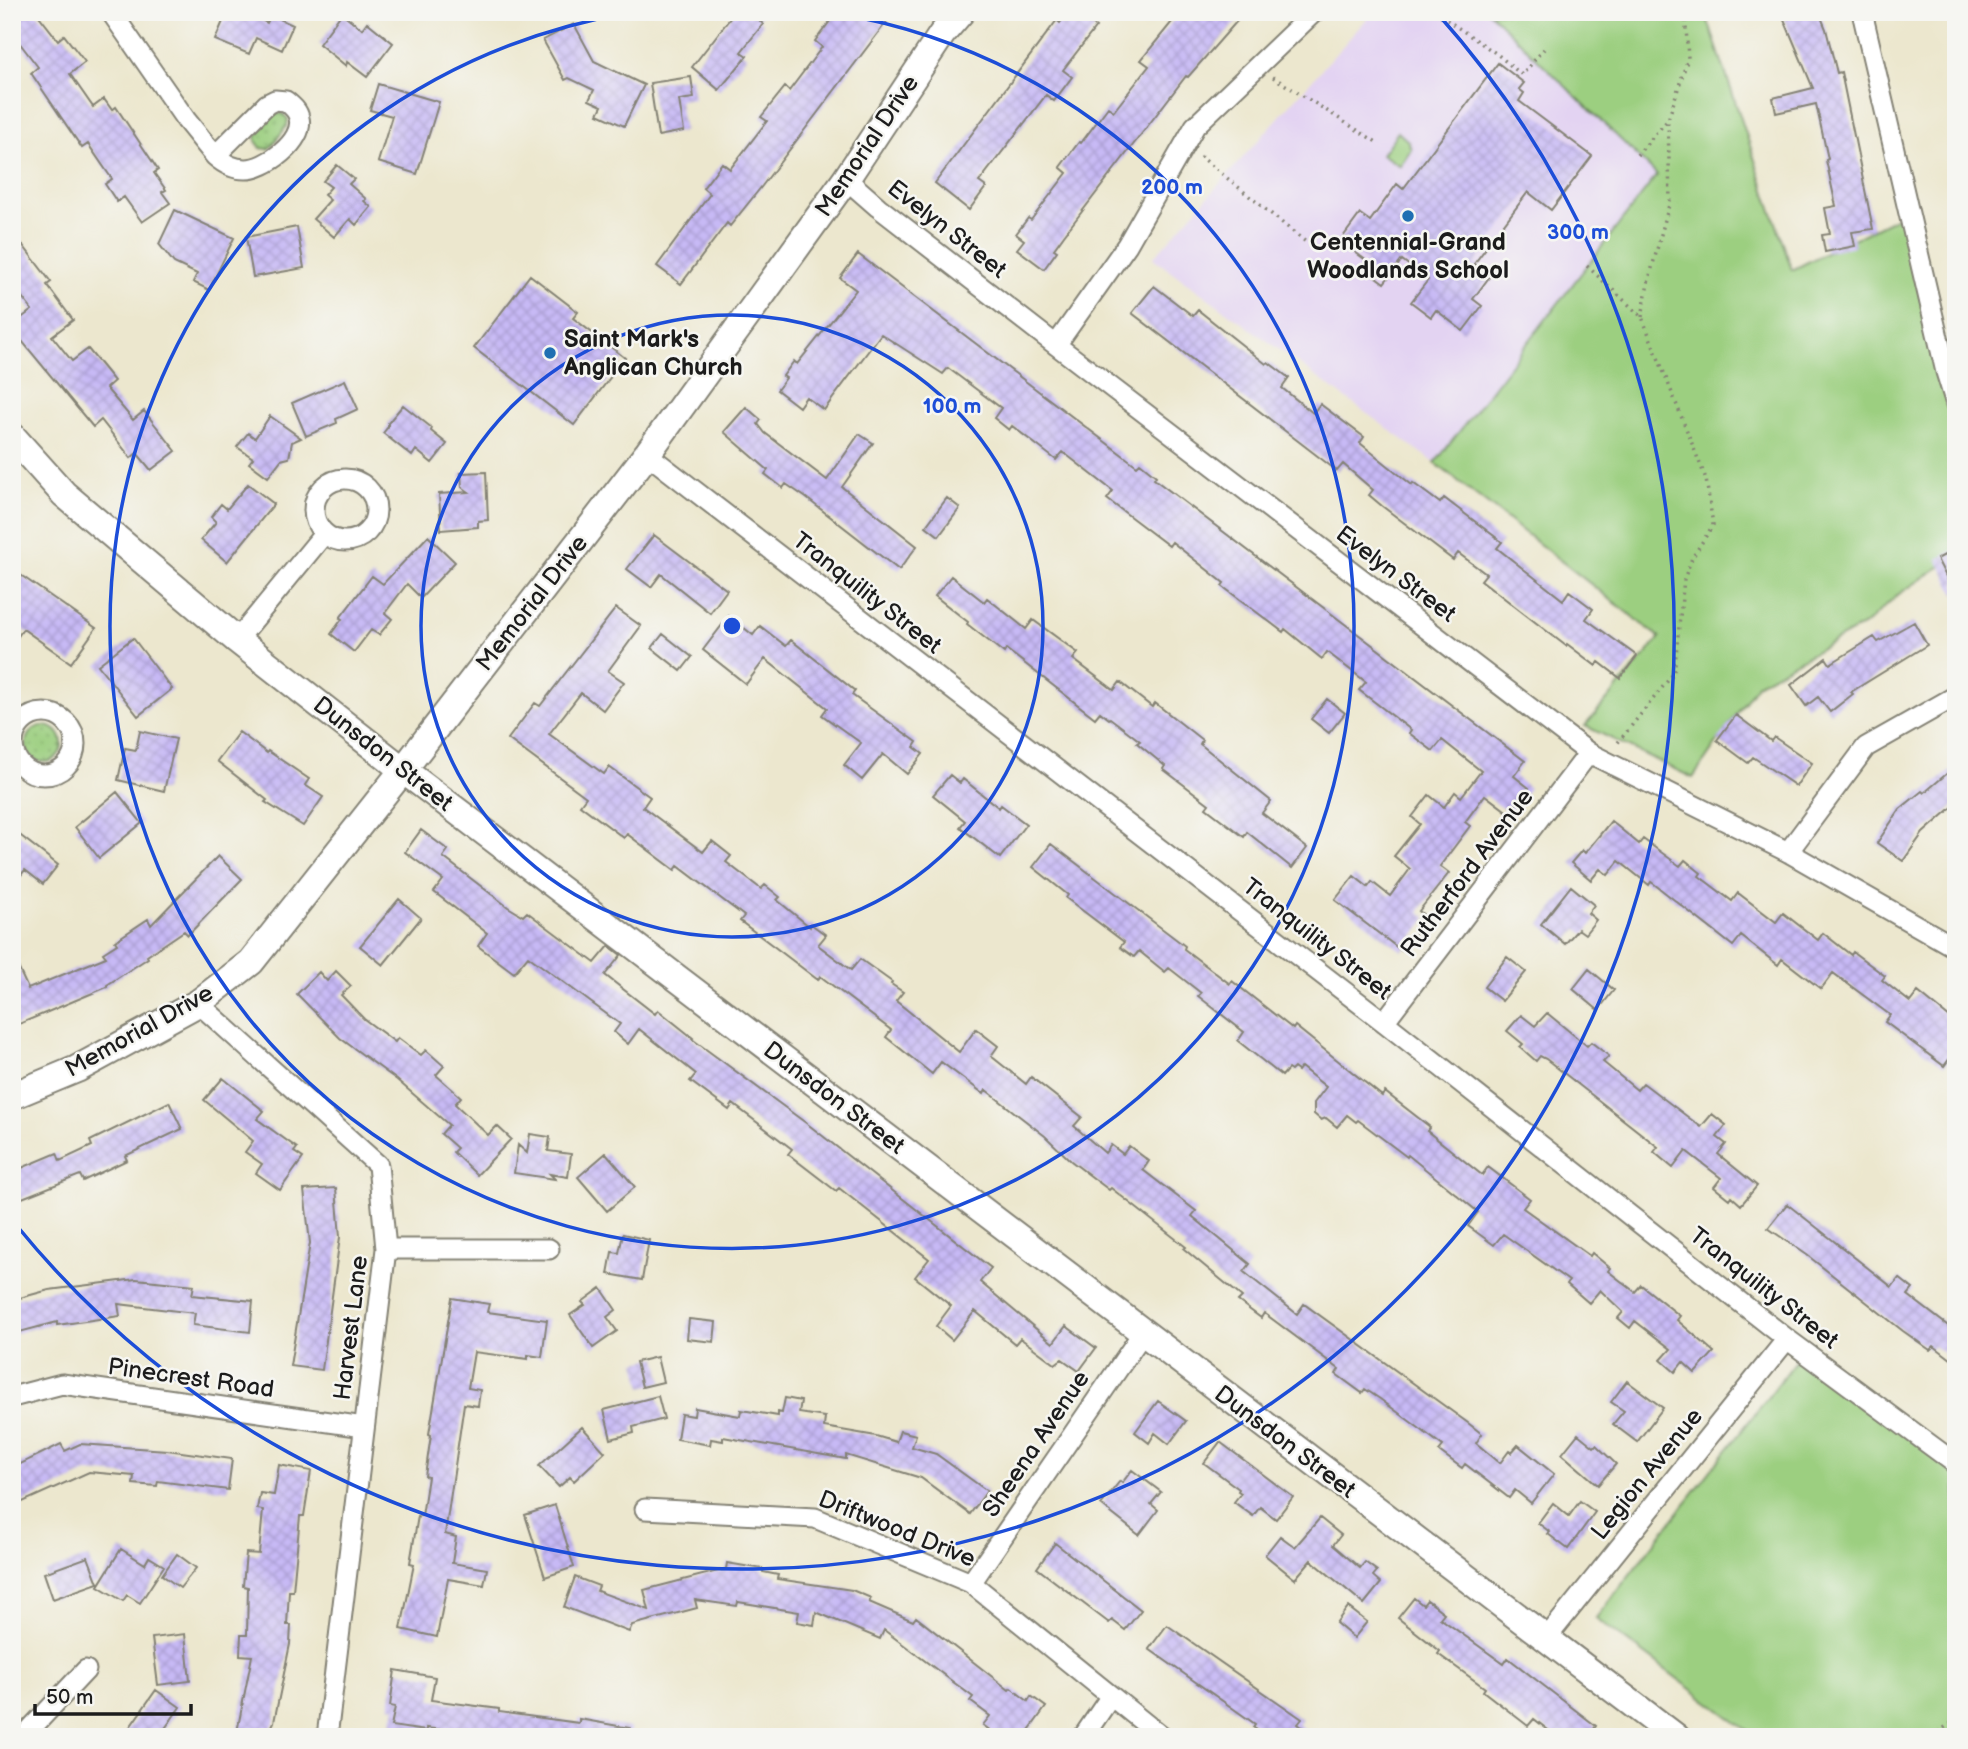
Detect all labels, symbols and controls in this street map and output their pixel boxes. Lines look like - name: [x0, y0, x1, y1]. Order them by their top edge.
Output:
- street label: Memorial Drive: [809, 70, 925, 222]
- street label: Evelyn Street: [882, 174, 1013, 285]
- text: 200 m: [1141, 175, 1203, 200]
- marker: Centennial-Grand Woodlands School: [1400, 208, 1416, 224]
- text: 300 m: [1547, 220, 1609, 245]
- place label: Centennial-Grand Woodlands School: [1307, 228, 1509, 285]
- place label: Saint Mark's Anglican Church: [563, 325, 743, 382]
- marker: Saint Mark's Anglican Church: [542, 345, 558, 361]
- text: 100 m: [923, 394, 981, 419]
- street label: Evelyn Street: [1330, 519, 1462, 629]
- street label: Tranquility Street: [787, 526, 948, 661]
- street label: Memorial Drive: [470, 529, 594, 677]
- centre of rings: [720, 614, 744, 638]
- street label: Dunsdon Street: [307, 691, 459, 818]
- street label: Rutherford Avenue: [1394, 783, 1540, 963]
- street label: Tranquility Street: [1237, 872, 1398, 1007]
- street label: Memorial Drive: [60, 978, 218, 1084]
- street label: Dunsdon Street: [758, 1036, 911, 1161]
- street label: Tranquility Street: [1684, 1221, 1845, 1356]
- street label: Harvest Lane: [328, 1254, 374, 1402]
- street label: Pinecrest Road: [106, 1352, 276, 1404]
- street label: Sheena Avenue: [976, 1365, 1096, 1523]
- street label: Dunsdon Street: [1209, 1380, 1362, 1505]
- street label: Legion Avenue: [1585, 1402, 1709, 1546]
- street label: Driftwood Drive: [814, 1484, 980, 1574]
- scale bar: [35, 1672, 191, 1716]
- text: 50 m: [46, 1685, 93, 1710]

